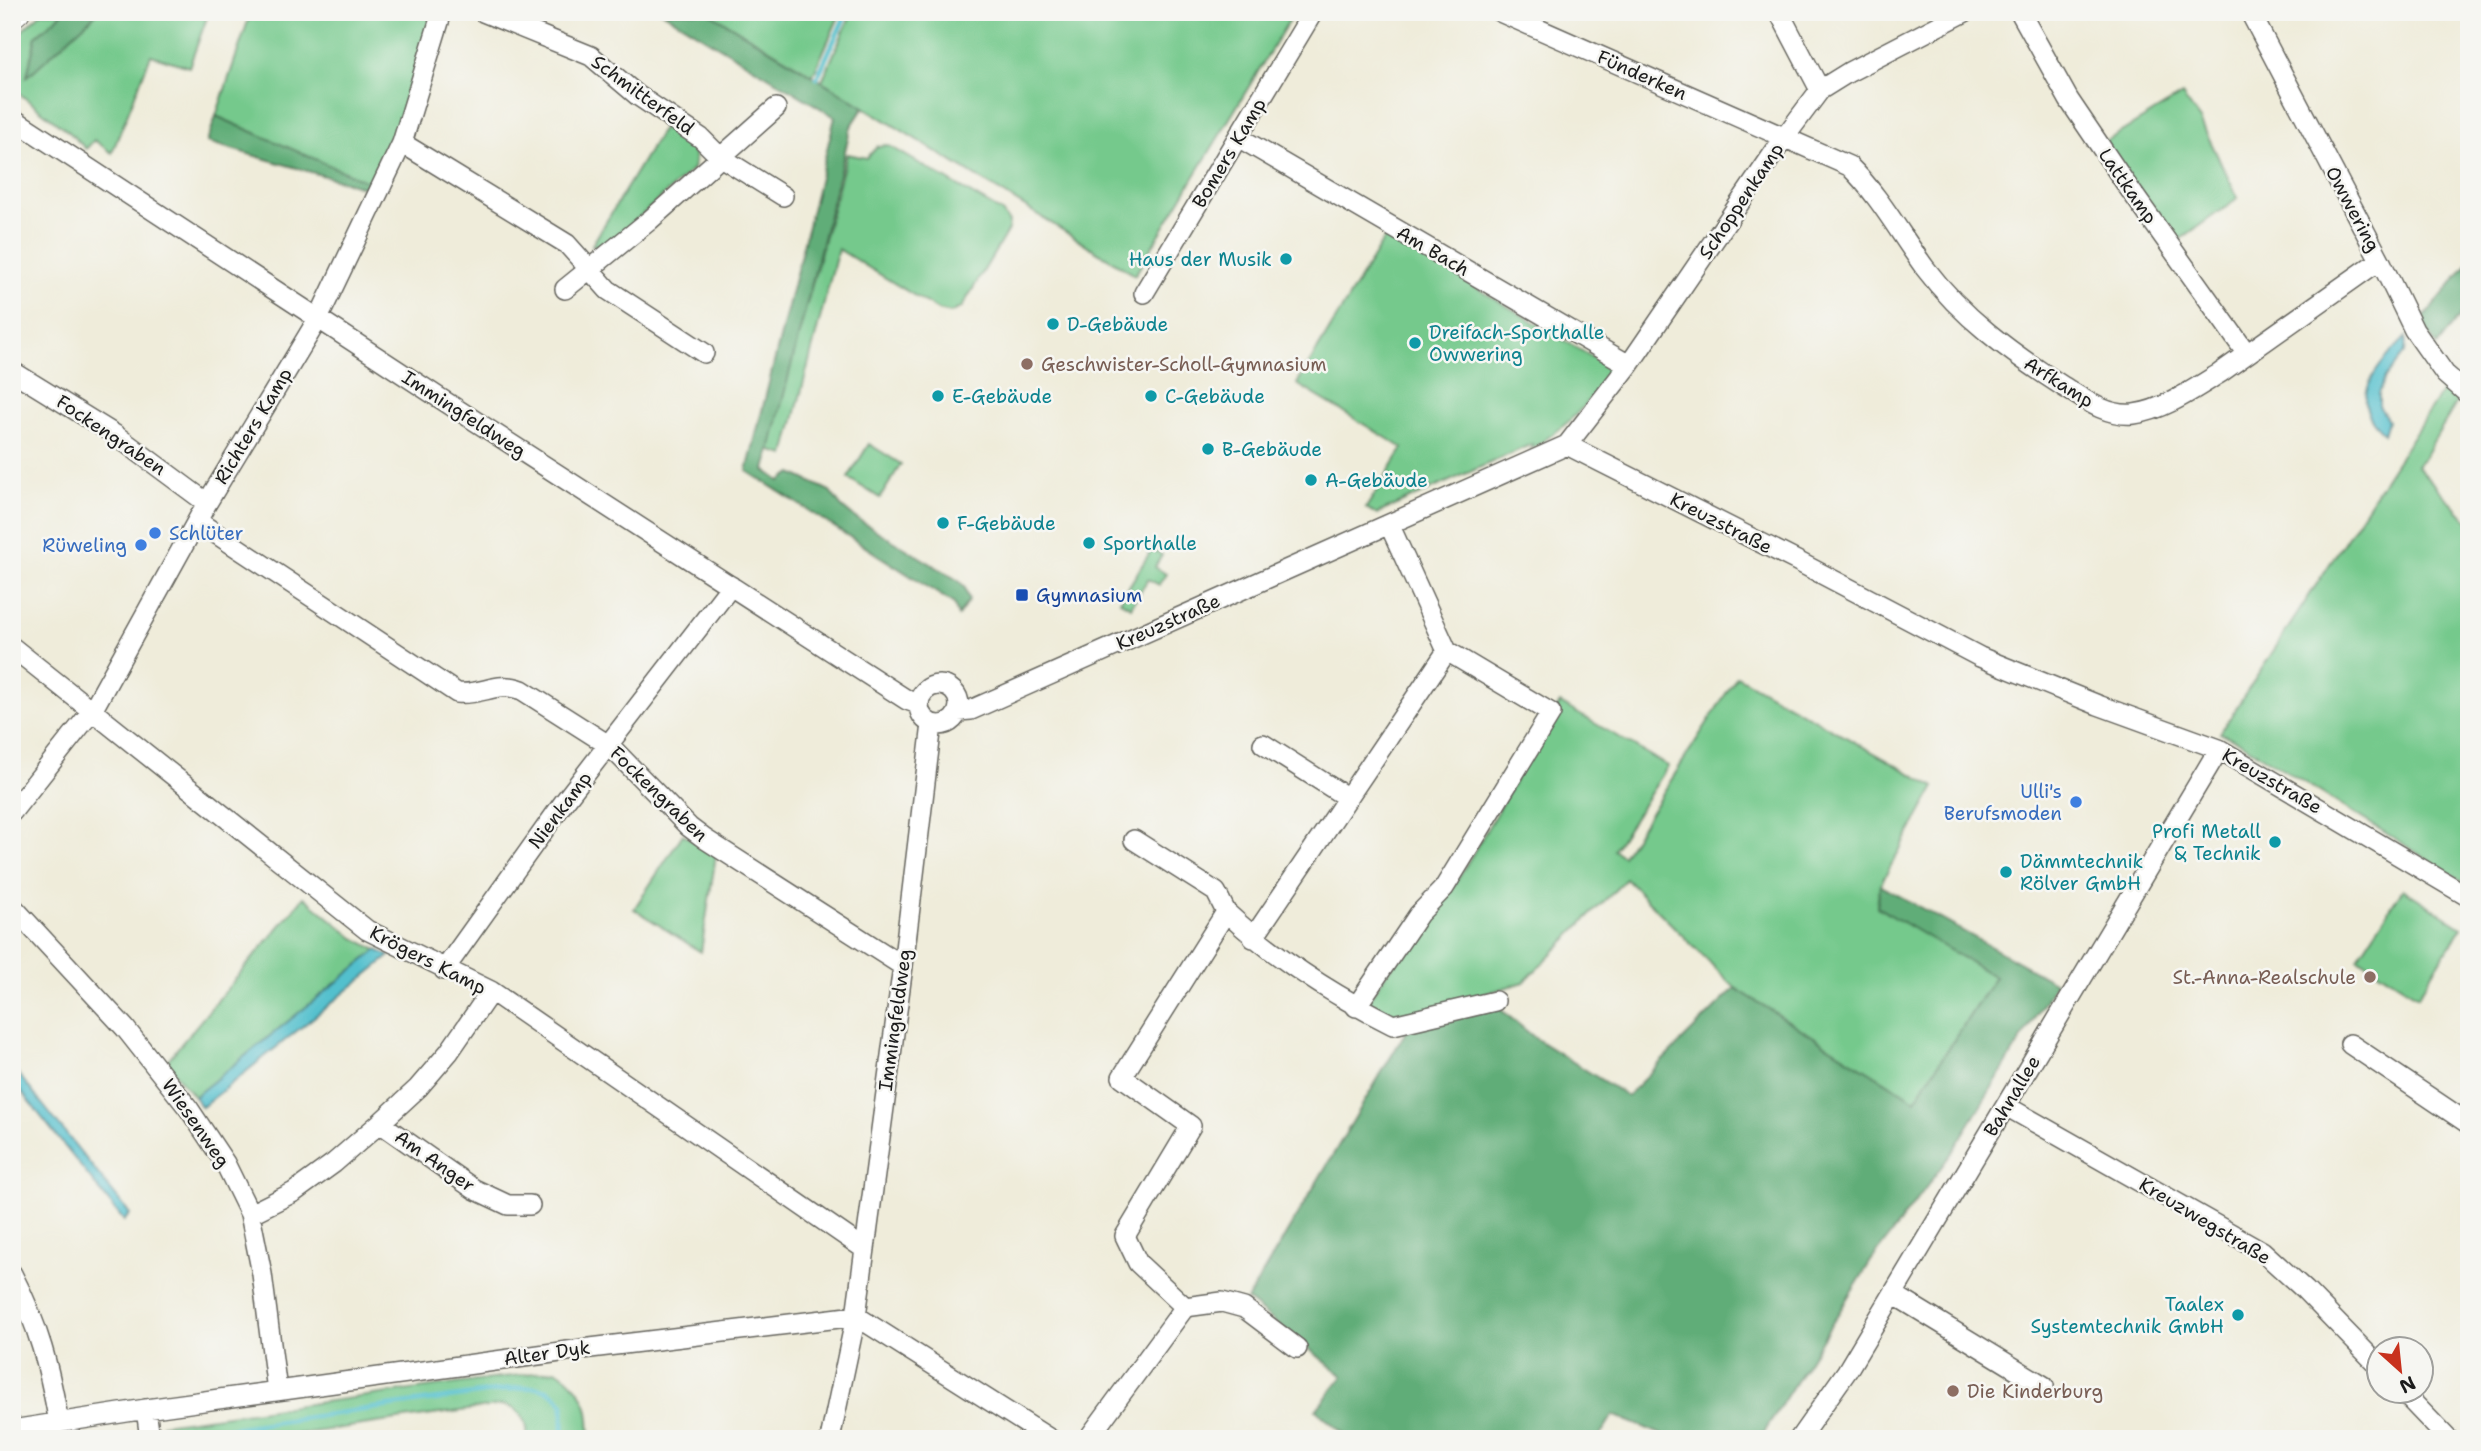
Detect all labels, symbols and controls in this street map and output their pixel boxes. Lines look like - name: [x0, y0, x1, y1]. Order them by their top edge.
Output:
- street label: Fünderken: [1593, 44, 1691, 106]
- street label: Schmitterfeld: [587, 49, 699, 141]
- street label: Bomers Kamp: [1186, 93, 1272, 213]
- street label: Schoppenkamp: [1693, 138, 1789, 264]
- street label: Lattkamp: [2093, 143, 2163, 229]
- street label: Owwering: [2320, 162, 2386, 256]
- street label: Am Bach: [1392, 220, 1474, 282]
- place label: Haus der Musik: [1129, 247, 1272, 272]
- marker: Haus der Musik: [1278, 251, 1294, 267]
- place label: D-Gebäude: [1067, 312, 1168, 337]
- marker: D-Gebäude: [1045, 316, 1061, 332]
- place label: Dreifach-Sporthalle Owwering: [1429, 320, 1605, 367]
- marker: Dreifach-Sporthalle Owwering: [1407, 335, 1423, 351]
- street label: Arfkamp: [2019, 351, 2099, 413]
- place label: Geschwister-Scholl-Gymnasium: [1041, 352, 1327, 377]
- marker: Geschwister-Scholl-Gymnasium: [1019, 356, 1035, 372]
- street label: Richters Kamp: [208, 363, 298, 489]
- street label: Immingfeldweg: [397, 365, 531, 463]
- place label: E-Gebäude: [952, 384, 1052, 409]
- place label: C-Gebäude: [1165, 384, 1265, 409]
- marker: E-Gebäude: [930, 388, 946, 404]
- marker: C-Gebäude: [1143, 388, 1159, 404]
- street label: Fockengraben: [51, 389, 171, 481]
- place label: B-Gebäude: [1222, 437, 1322, 462]
- marker: B-Gebäude: [1200, 441, 1216, 457]
- place label: A-Gebäude: [1325, 468, 1428, 493]
- marker: A-Gebäude: [1303, 472, 1319, 488]
- street label: Kreuzstraße: [1666, 487, 1776, 559]
- place label: F-Gebäude: [957, 511, 1056, 536]
- marker: F-Gebäude: [935, 515, 951, 531]
- place label: Schlüter: [169, 521, 244, 546]
- marker: Schlüter: [147, 525, 163, 541]
- place label: Sporthalle: [1103, 531, 1197, 556]
- place label: Rüweling: [42, 533, 127, 558]
- marker: Sporthalle: [1081, 535, 1097, 551]
- marker: Rüweling: [133, 537, 149, 553]
- place label: Gymnasium: [1036, 583, 1142, 608]
- marker: Gymnasium: [1014, 587, 1030, 603]
- street label: Kreuzstraße: [1112, 588, 1224, 656]
- street label: Fockengraben: [605, 741, 713, 847]
- street label: Kreuzstraße: [2217, 742, 2327, 820]
- street label: Nienkamp: [523, 766, 597, 854]
- place label: Ulli's Berufsmoden: [1944, 779, 2062, 826]
- marker: Ulli's Berufsmoden: [2068, 794, 2084, 810]
- place label: Profi Metall & Technik: [2152, 819, 2261, 866]
- marker: Profi Metall & Technik: [2267, 834, 2283, 850]
- place label: Dämmtechnik Rölver GmbH: [2020, 849, 2144, 896]
- marker: Dämmtechnik Rölver GmbH: [1998, 864, 2014, 880]
- street label: Krögers Kamp: [365, 920, 491, 1000]
- street label: Immingfeldweg: [873, 947, 917, 1093]
- place label: St.-Anna-Realschule: [2172, 965, 2356, 990]
- marker: St.-Anna-Realschule: [2362, 969, 2378, 985]
- street label: Bahnallee: [1978, 1051, 2046, 1141]
- street label: Wiesenweg: [156, 1074, 236, 1172]
- street label: Am Anger: [390, 1124, 480, 1198]
- street label: Kreuzwegstraße: [2134, 1172, 2276, 1270]
- place label: Taalex Systemtechnik GmbH: [2031, 1292, 2224, 1339]
- marker: Taalex Systemtechnik GmbH: [2230, 1307, 2246, 1323]
- street label: Alter Dyk: [502, 1335, 592, 1371]
- north arrow: [2366, 1336, 2436, 1406]
- text: N: [2395, 1370, 2420, 1399]
- place label: Die Kinderburg: [1967, 1379, 2103, 1404]
- marker: Die Kinderburg: [1945, 1383, 1961, 1399]

